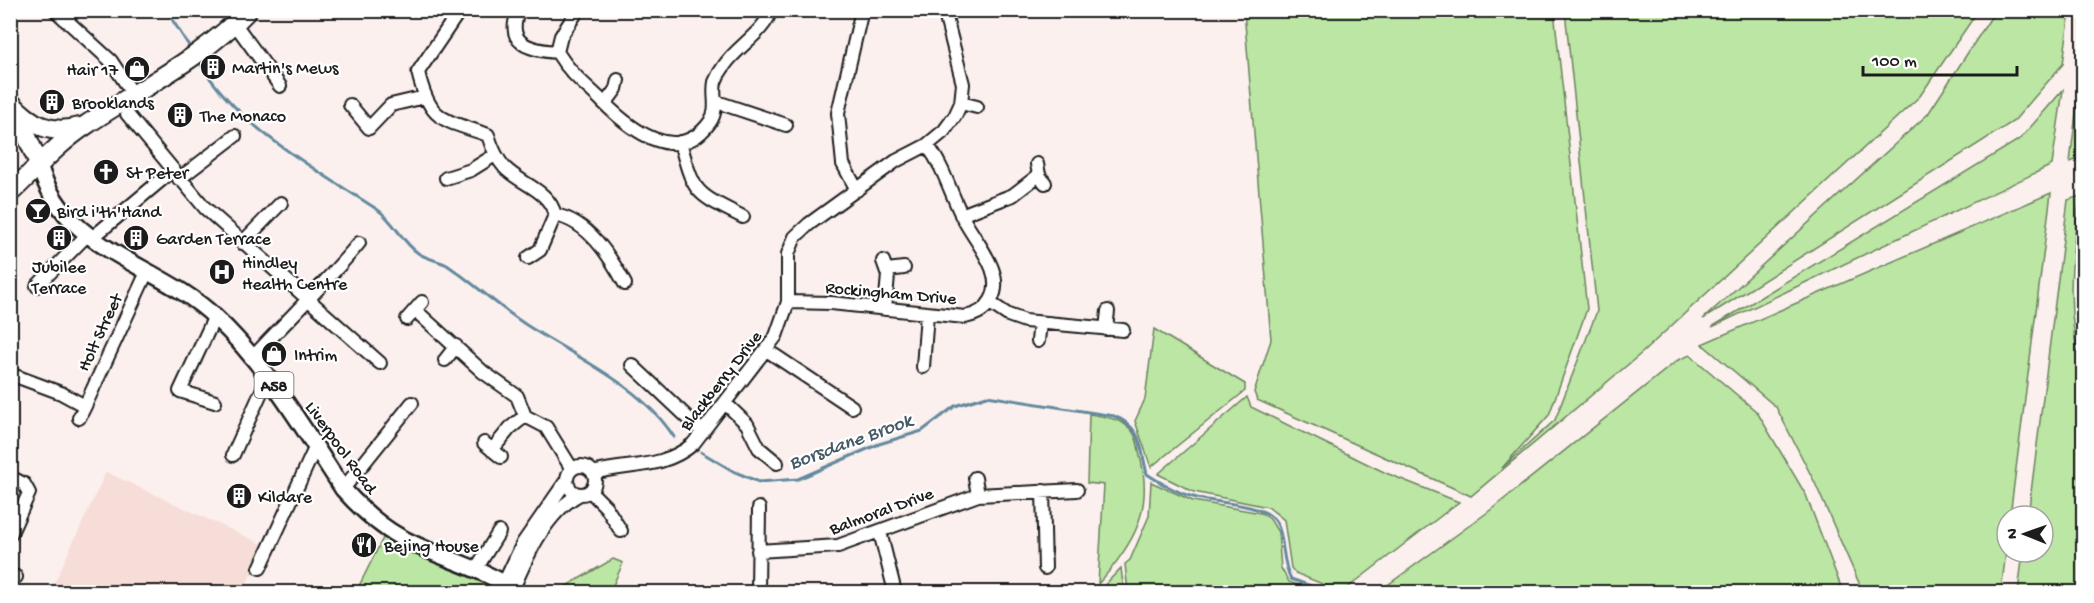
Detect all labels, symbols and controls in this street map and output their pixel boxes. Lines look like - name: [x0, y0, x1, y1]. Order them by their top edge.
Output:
- scale bar: [1863, 39, 2018, 77]
- building icon: Martin's Mews: [198, 52, 228, 82]
- text: 100 m: [1871, 52, 1917, 73]
- shop icon: Hair 17: [122, 54, 152, 84]
- place label: Martin's Mews: [232, 59, 340, 80]
- place label: Hair 17: [67, 61, 119, 82]
- building icon: Brooklands: [37, 87, 67, 117]
- place label: Brooklands: [71, 94, 155, 115]
- building icon: The Monaco: [165, 100, 195, 130]
- place label: The Monaco: [199, 107, 286, 128]
- church icon: St Peter: [91, 157, 121, 187]
- place label: St Peter: [126, 164, 190, 185]
- bar icon: Bird i'th'Hand: [23, 196, 53, 226]
- place label: Bird i'th'Hand: [56, 203, 162, 224]
- building icon: Jubilee Terrace: [44, 223, 74, 253]
- building icon: Garden Terrace: [121, 223, 151, 253]
- place label: Garden Terrace: [156, 230, 271, 251]
- place label: Hindley Health Centre: [242, 254, 348, 296]
- hospital icon: Hindley Health Centre: [207, 257, 237, 287]
- place label: Jubilee Terrace: [31, 258, 87, 300]
- street label: Rockingham Drive: [824, 278, 958, 311]
- street label: Holt Street: [74, 289, 129, 375]
- street label: Blackberry Drive: [676, 327, 768, 437]
- shop icon: Intrim: [259, 339, 289, 369]
- place label: Intrim: [294, 346, 337, 367]
- road number: A58: [254, 372, 294, 398]
- street label: Liverpool Road: [299, 398, 381, 500]
- water label: Borsdane Brook: [786, 410, 918, 476]
- building icon: Kildare: [224, 481, 254, 511]
- street label: Balmoral Drive: [826, 484, 937, 541]
- place label: Kildare: [258, 488, 313, 509]
- north arrow: [1995, 504, 2055, 564]
- text: N: [2004, 528, 2023, 539]
- restaurant icon: Bejing House: [349, 530, 379, 560]
- place label: Bejing House: [383, 537, 479, 558]

